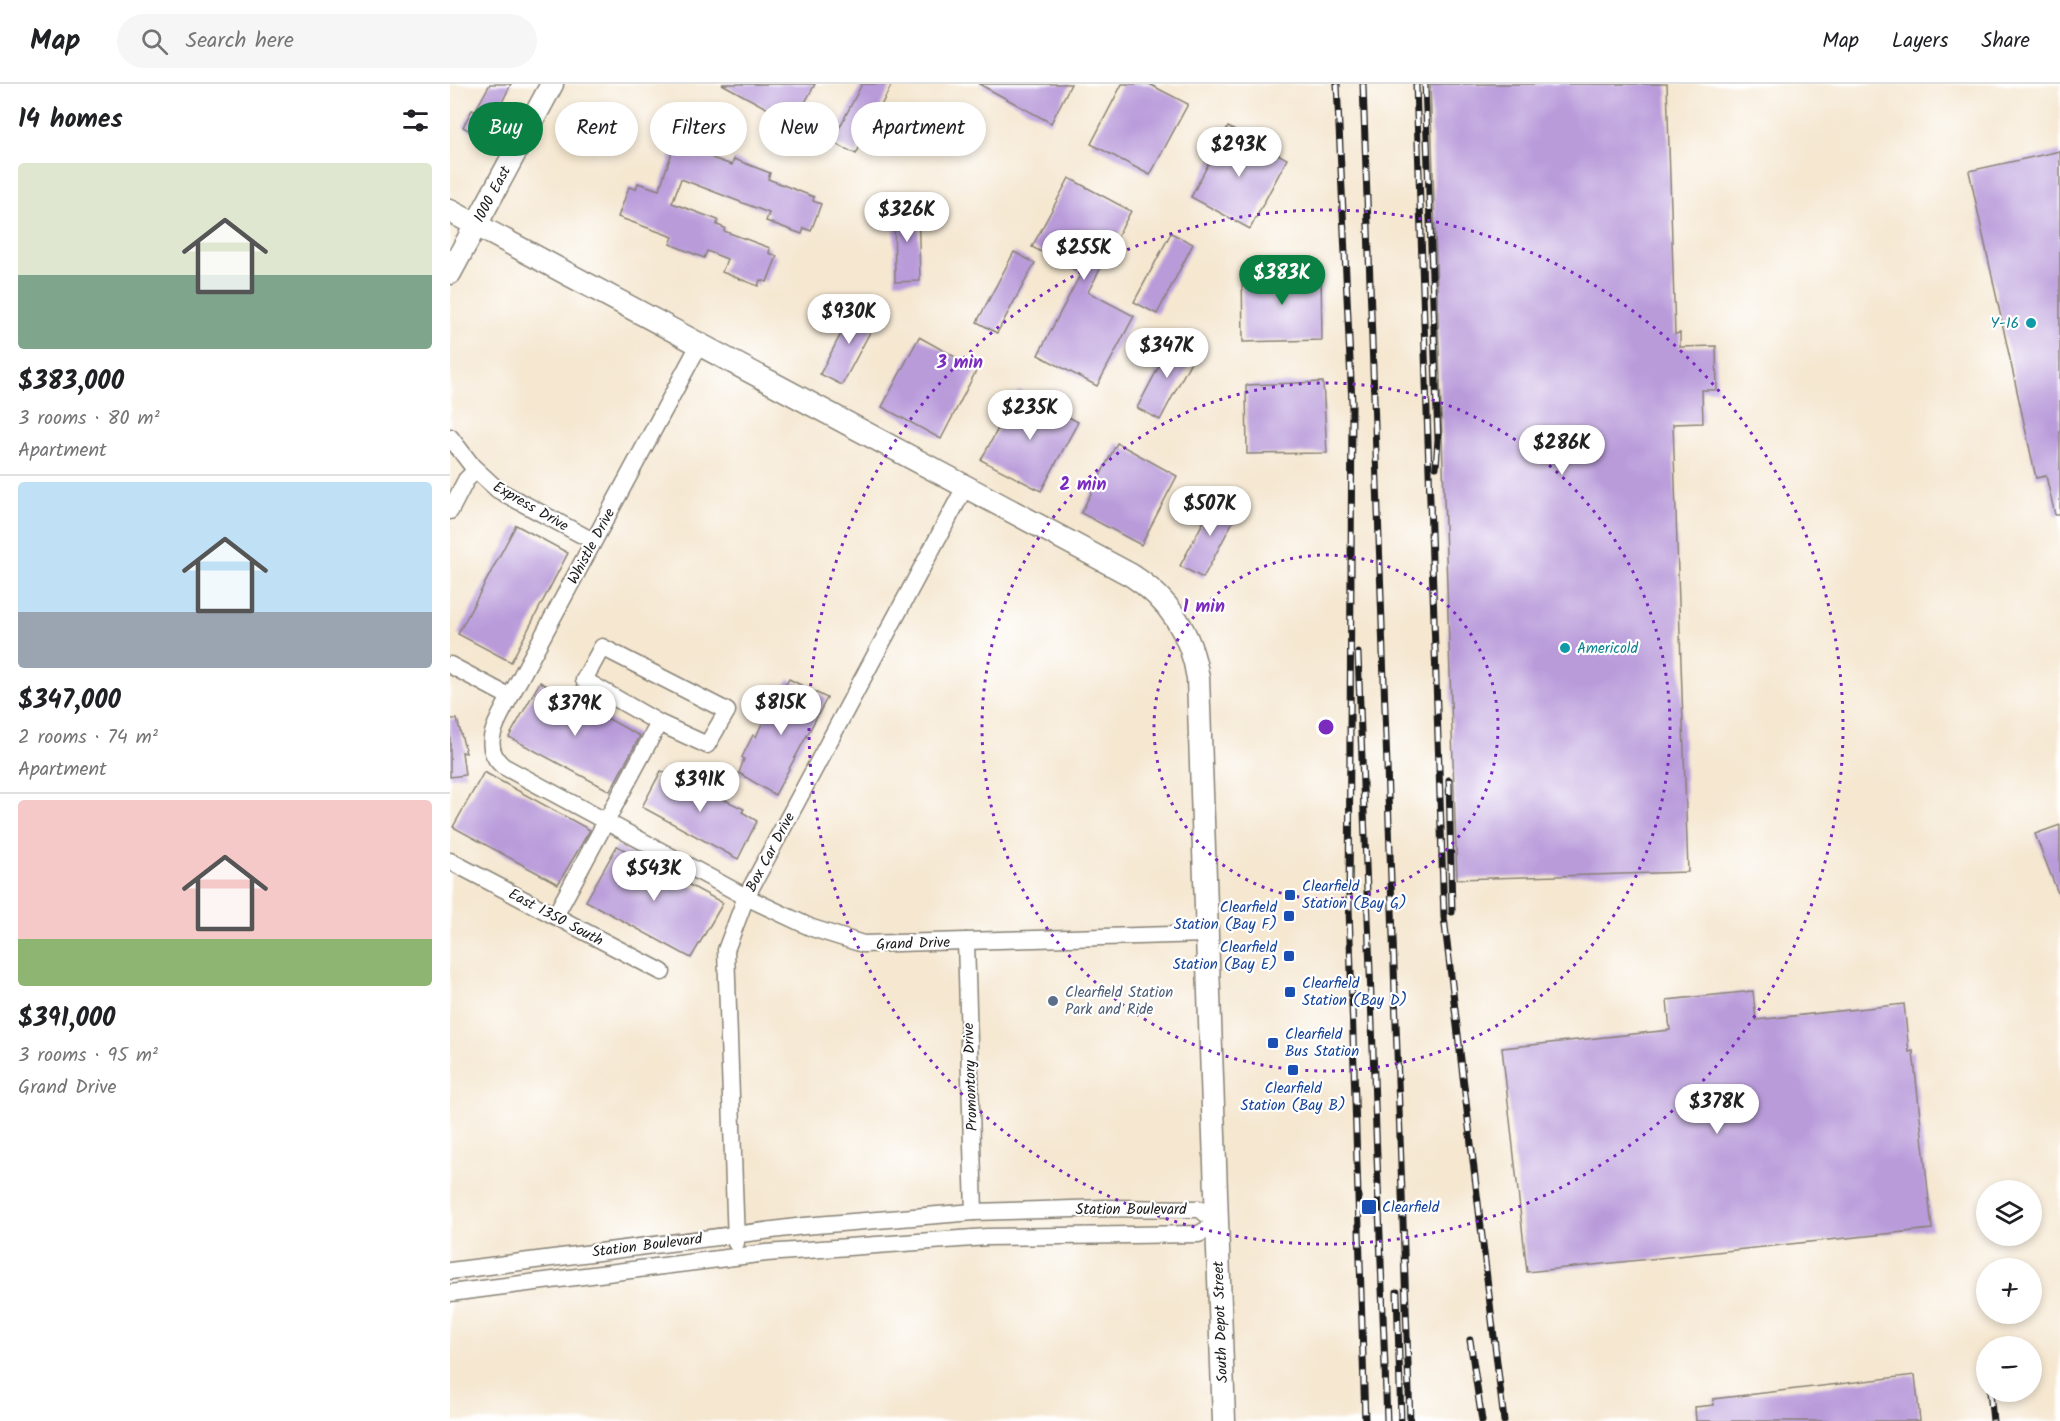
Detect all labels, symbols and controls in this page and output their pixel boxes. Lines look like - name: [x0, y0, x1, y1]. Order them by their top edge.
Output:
- search box: [117, 14, 537, 68]
- text: Map: [30, 19, 81, 64]
- text: Search here: [186, 24, 294, 59]
- icon: search: [138, 25, 171, 58]
- text: Map: [1822, 25, 1859, 58]
- text: Layers: [1892, 25, 1948, 58]
- text: Share: [1981, 25, 2030, 58]
- text: 14 homes: [18, 99, 123, 141]
- chip: Buy: [468, 102, 543, 156]
- chip: Rent: [555, 102, 638, 156]
- chip: Filters: [650, 102, 747, 156]
- chip: New: [759, 102, 839, 156]
- chip: Apartment: [851, 102, 986, 156]
- icon: filters: [399, 104, 432, 137]
- pin: $293K: [1197, 127, 1281, 178]
- text: $293K: [1211, 130, 1267, 162]
- street label: 1000 East: [468, 162, 518, 227]
- pin: $326K: [865, 192, 949, 243]
- text: $326K: [878, 195, 936, 227]
- icon: home: [171, 202, 279, 310]
- pin: $255K: [1042, 230, 1126, 281]
- text: $255K: [1056, 233, 1112, 265]
- pin: $383K: [1240, 255, 1324, 306]
- text: $383K: [1253, 258, 1311, 290]
- pin: $930K: [807, 294, 891, 345]
- text: $930K: [821, 297, 877, 329]
- place label: Y-16: [1990, 312, 2019, 336]
- marker: Y-16: [2024, 316, 2038, 330]
- pin: $347K: [1125, 328, 1209, 379]
- text: $347K: [1139, 331, 1195, 363]
- text: 3 min: [936, 349, 983, 378]
- text: $383,000: [18, 361, 124, 403]
- pin: $235K: [988, 390, 1072, 441]
- text: $235K: [1002, 393, 1058, 425]
- text: 3 rooms · 80 m²: [18, 403, 160, 435]
- pin: $286K: [1520, 425, 1604, 476]
- text: $286K: [1533, 428, 1591, 460]
- text: Apartment: [18, 435, 107, 467]
- text: 2 min: [1060, 471, 1106, 500]
- street label: Express Drive: [488, 475, 573, 538]
- pin: $507K: [1168, 486, 1252, 537]
- text: $507K: [1183, 489, 1237, 521]
- street label: Whistle Drive: [562, 504, 622, 589]
- icon: home: [171, 521, 279, 629]
- text: 1 min: [1183, 593, 1225, 622]
- place label: Americold: [1577, 637, 1638, 661]
- marker: Americold: [1558, 641, 1572, 655]
- text: $347,000: [18, 680, 121, 722]
- pin: $815K: [739, 685, 823, 736]
- pin: $379K: [533, 686, 617, 737]
- text: $815K: [755, 688, 807, 720]
- text: $379K: [548, 689, 602, 721]
- centre of rings: [1316, 717, 1336, 737]
- text: 2 rooms · 74 m²: [18, 722, 158, 754]
- text: Apartment: [18, 754, 107, 786]
- pin: $391K: [658, 762, 742, 813]
- text: $391K: [675, 765, 725, 797]
- street label: Box Car Drive: [740, 808, 802, 897]
- icon: home: [171, 839, 279, 947]
- pin: $543K: [612, 851, 696, 902]
- text: $543K: [626, 854, 682, 886]
- place label: Clearfield Station (Bay G): [1302, 875, 1407, 916]
- street label: East 1350 South: [504, 883, 607, 953]
- marker: Clearfield Station (Bay G): [1283, 888, 1297, 902]
- place label: Clearfield Station (Bay F): [1174, 896, 1278, 937]
- marker: Clearfield Station (Bay F): [1282, 909, 1296, 923]
- street label: Grand Drive: [876, 931, 951, 957]
- place label: Clearfield Station (Bay E): [1173, 936, 1278, 977]
- marker: Clearfield Station (Bay E): [1282, 949, 1296, 963]
- place label: Clearfield Station (Bay D): [1302, 972, 1407, 1013]
- place label: Clearfield Station Park and Ride: [1065, 981, 1173, 1022]
- marker: Clearfield Station (Bay D): [1283, 985, 1297, 999]
- marker: Clearfield Station Park and Ride: [1046, 994, 1060, 1008]
- text: $391,000: [18, 998, 115, 1040]
- street label: Promontory Drive: [957, 1022, 985, 1132]
- place label: Clearfield Bus Station: [1285, 1023, 1359, 1064]
- marker: Clearfield Bus Station: [1266, 1036, 1280, 1050]
- text: 3 rooms · 95 m²: [18, 1040, 158, 1072]
- marker: Clearfield Station (Bay B): [1286, 1063, 1300, 1077]
- text: Grand Drive: [18, 1072, 117, 1104]
- place label: Clearfield Station (Bay B): [1240, 1077, 1346, 1118]
- pin: $378K: [1675, 1084, 1759, 1135]
- text: $378K: [1689, 1087, 1745, 1119]
- map controls: [1976, 1180, 2042, 1402]
- button: layers: [1976, 1180, 2042, 1246]
- place label: Clearfield: [1382, 1196, 1440, 1220]
- street label: Station Boulevard: [1076, 1198, 1187, 1222]
- marker: Clearfield: [1360, 1198, 1378, 1216]
- street label: Station Boulevard: [591, 1227, 704, 1265]
- button: +: [1976, 1258, 2042, 1324]
- street label: South Depot Street: [1207, 1260, 1235, 1383]
- button: −: [1976, 1336, 2042, 1402]

